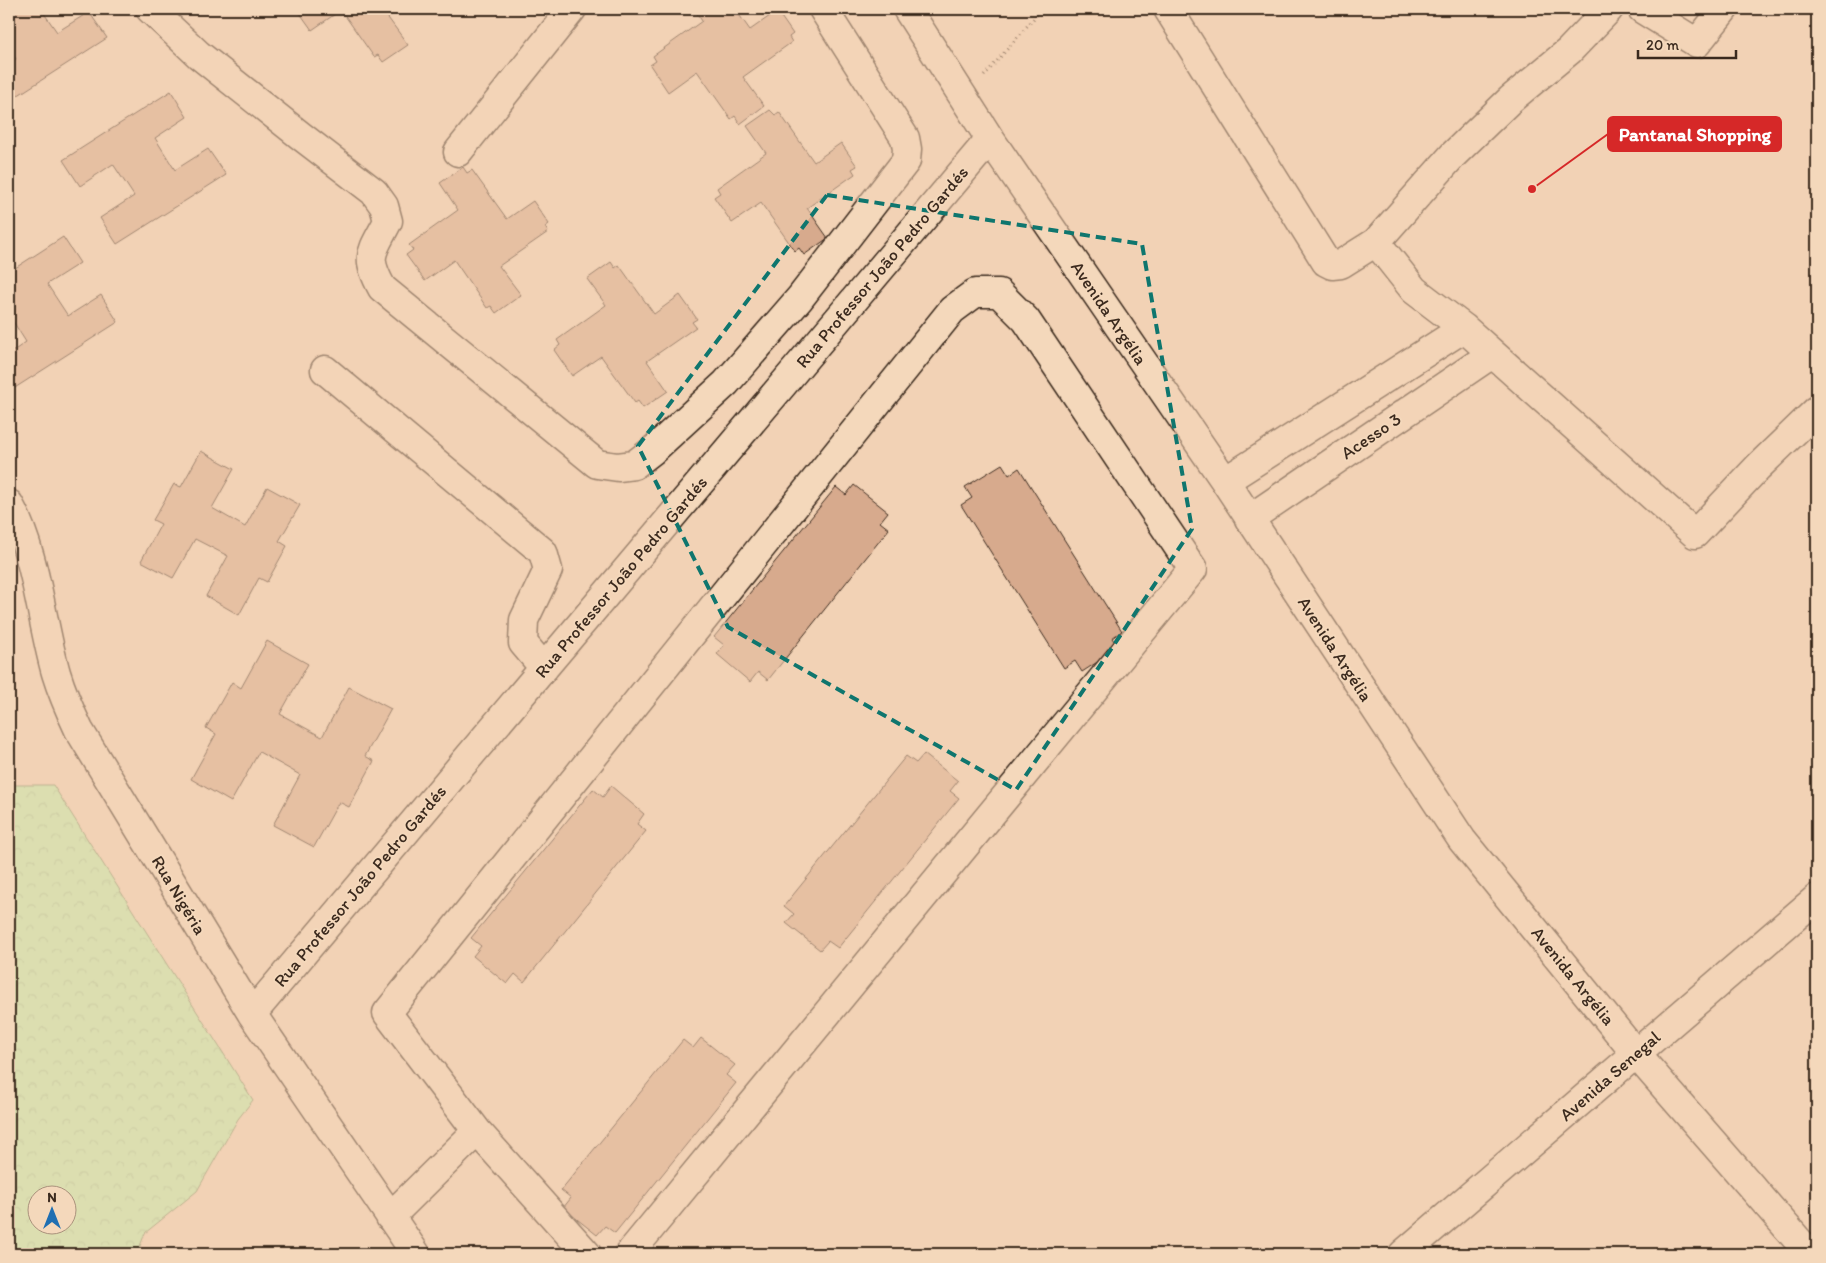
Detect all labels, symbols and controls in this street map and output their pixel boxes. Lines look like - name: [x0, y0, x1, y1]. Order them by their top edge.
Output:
- scale bar: [1638, 28, 1736, 60]
- text: 20 m: [1646, 36, 1680, 54]
- callout: Pantanal Shopping: [1608, 117, 1781, 151]
- text: Pantanal Shopping: [1619, 123, 1773, 146]
- street label: Rua Professor João Pedro Gardés: [791, 162, 973, 372]
- street label: Avenida Argélia: [1066, 257, 1152, 369]
- street label: Acesso 3: [1337, 408, 1405, 464]
- street label: Rua Professor João Pedro Gardés: [530, 472, 712, 682]
- street label: Avenida Argélia: [1293, 592, 1377, 706]
- street label: Rua Professor João Pedro Gardés: [269, 781, 451, 991]
- street label: Rua Nigéria: [147, 851, 211, 939]
- street label: Avenida Argélia: [1527, 922, 1620, 1030]
- street label: Avenida Senegal: [1555, 1026, 1665, 1126]
- north arrow: [28, 1186, 78, 1236]
- text: N: [47, 1189, 57, 1206]

